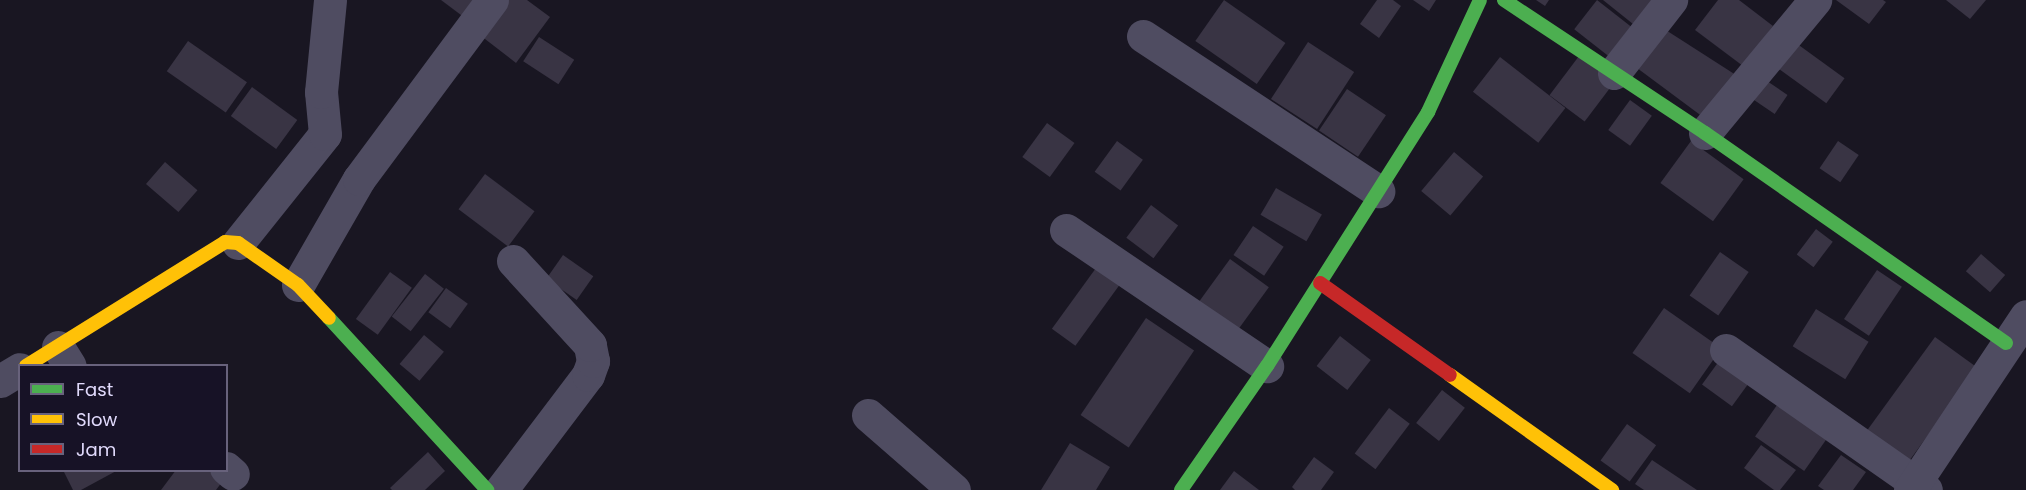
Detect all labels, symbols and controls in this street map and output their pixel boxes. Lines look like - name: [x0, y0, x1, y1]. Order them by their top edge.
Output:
- legend: [18, 364, 228, 472]
- text: Fast: [76, 377, 113, 402]
- text: Slow: [76, 407, 117, 432]
- text: Jam: [76, 437, 116, 462]

